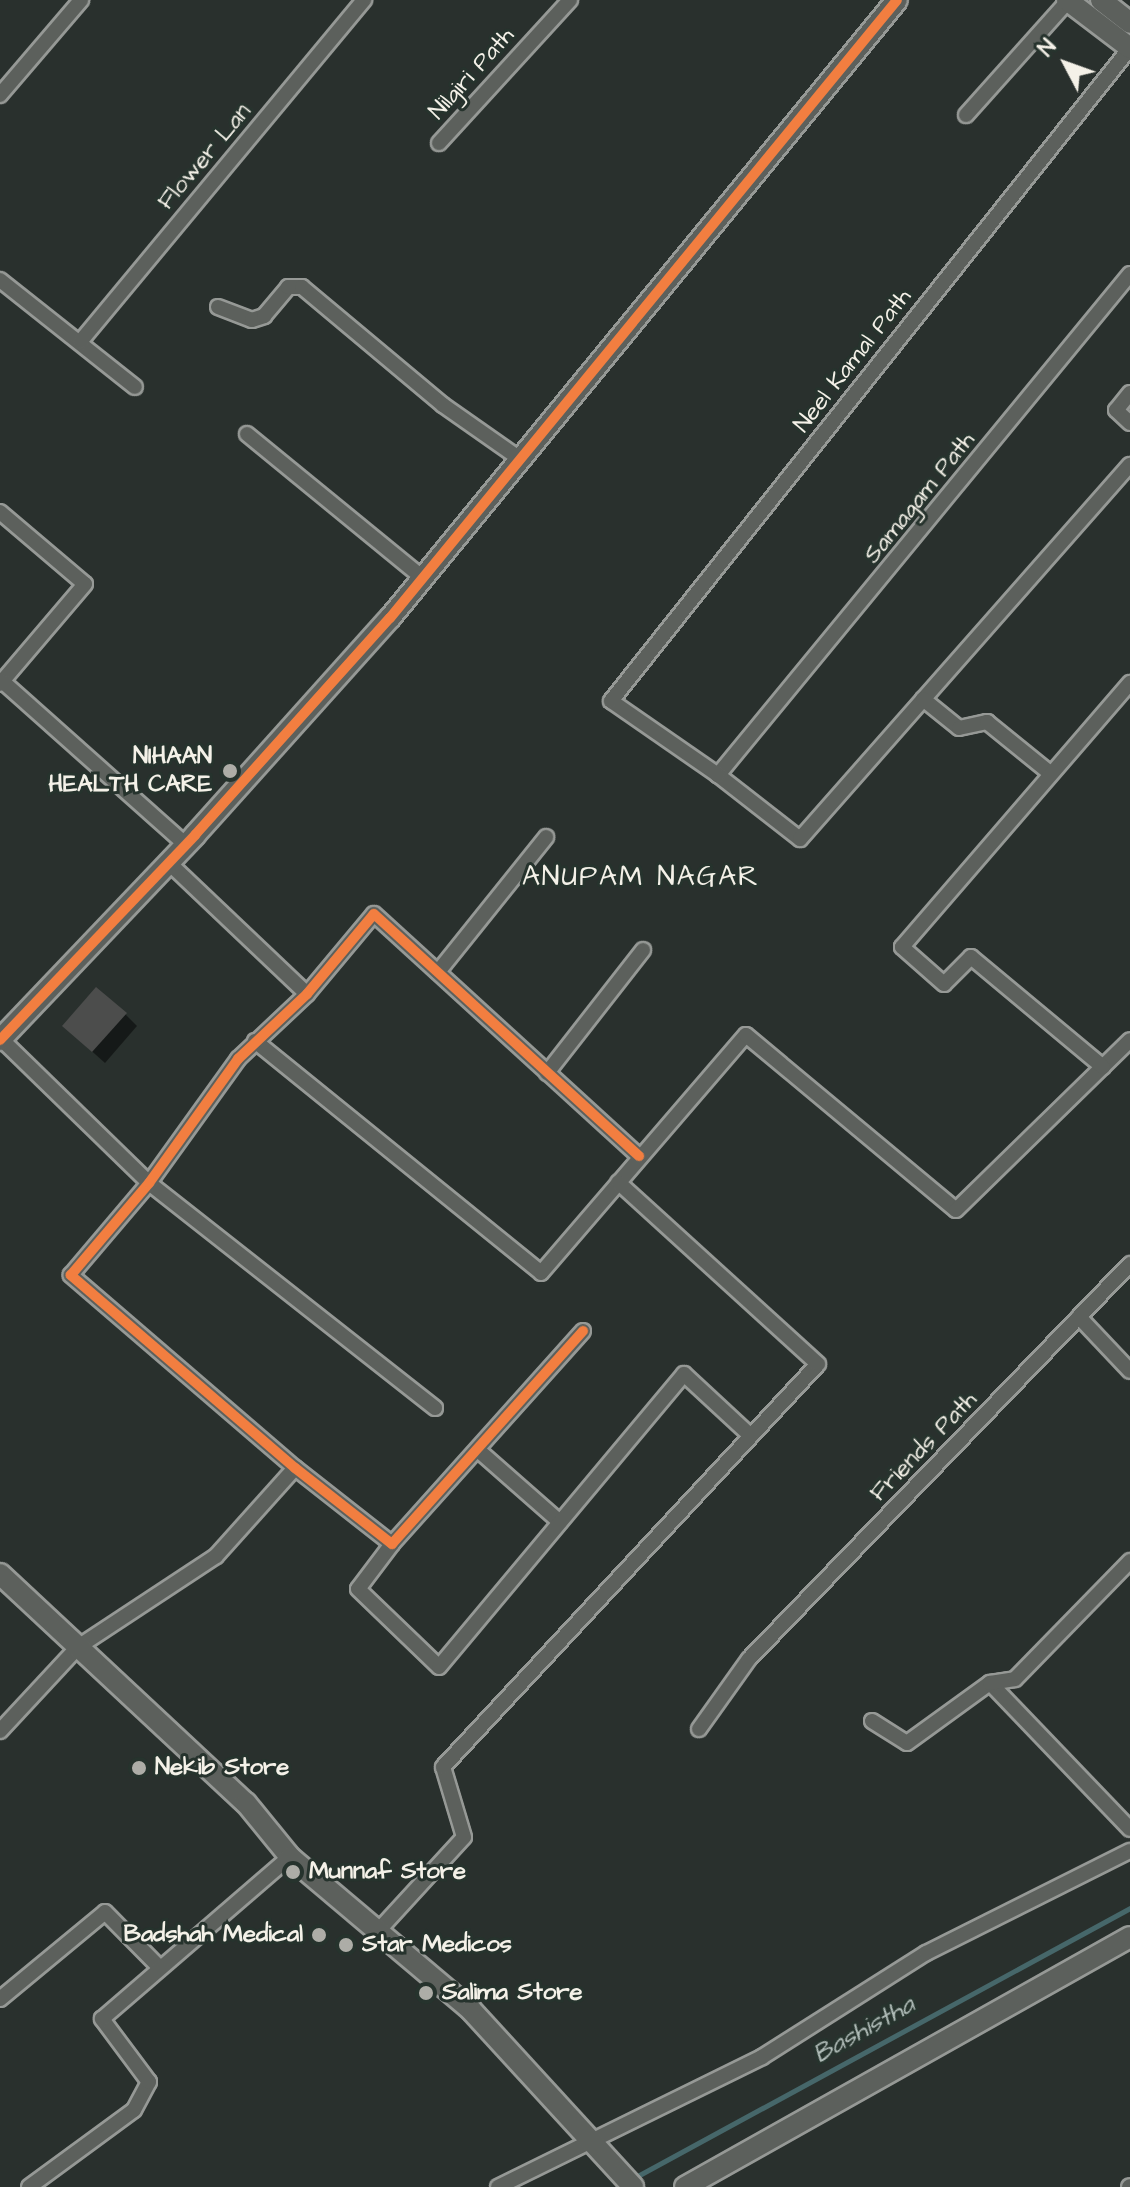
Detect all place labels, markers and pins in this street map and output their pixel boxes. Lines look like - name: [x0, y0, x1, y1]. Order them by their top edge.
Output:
- place label: NIHAAN HEALTH CARE: [48, 743, 212, 799]
- marker: NIHAAN HEALTH CARE: [219, 760, 241, 782]
- place label: Nekib Store: [155, 1754, 289, 1782]
- marker: Nekib Store: [130, 1759, 148, 1777]
- place label: Munnaf Store: [309, 1858, 466, 1886]
- marker: Munnaf Store: [284, 1863, 302, 1881]
- place label: Badshah Medical: [124, 1921, 303, 1949]
- marker: Badshah Medical: [310, 1926, 328, 1944]
- place label: Star Medicos: [362, 1931, 512, 1959]
- marker: Star Medicos: [337, 1936, 355, 1954]
- place label: Salima Store: [442, 1979, 582, 2007]
- marker: Salima Store: [417, 1984, 435, 2002]

